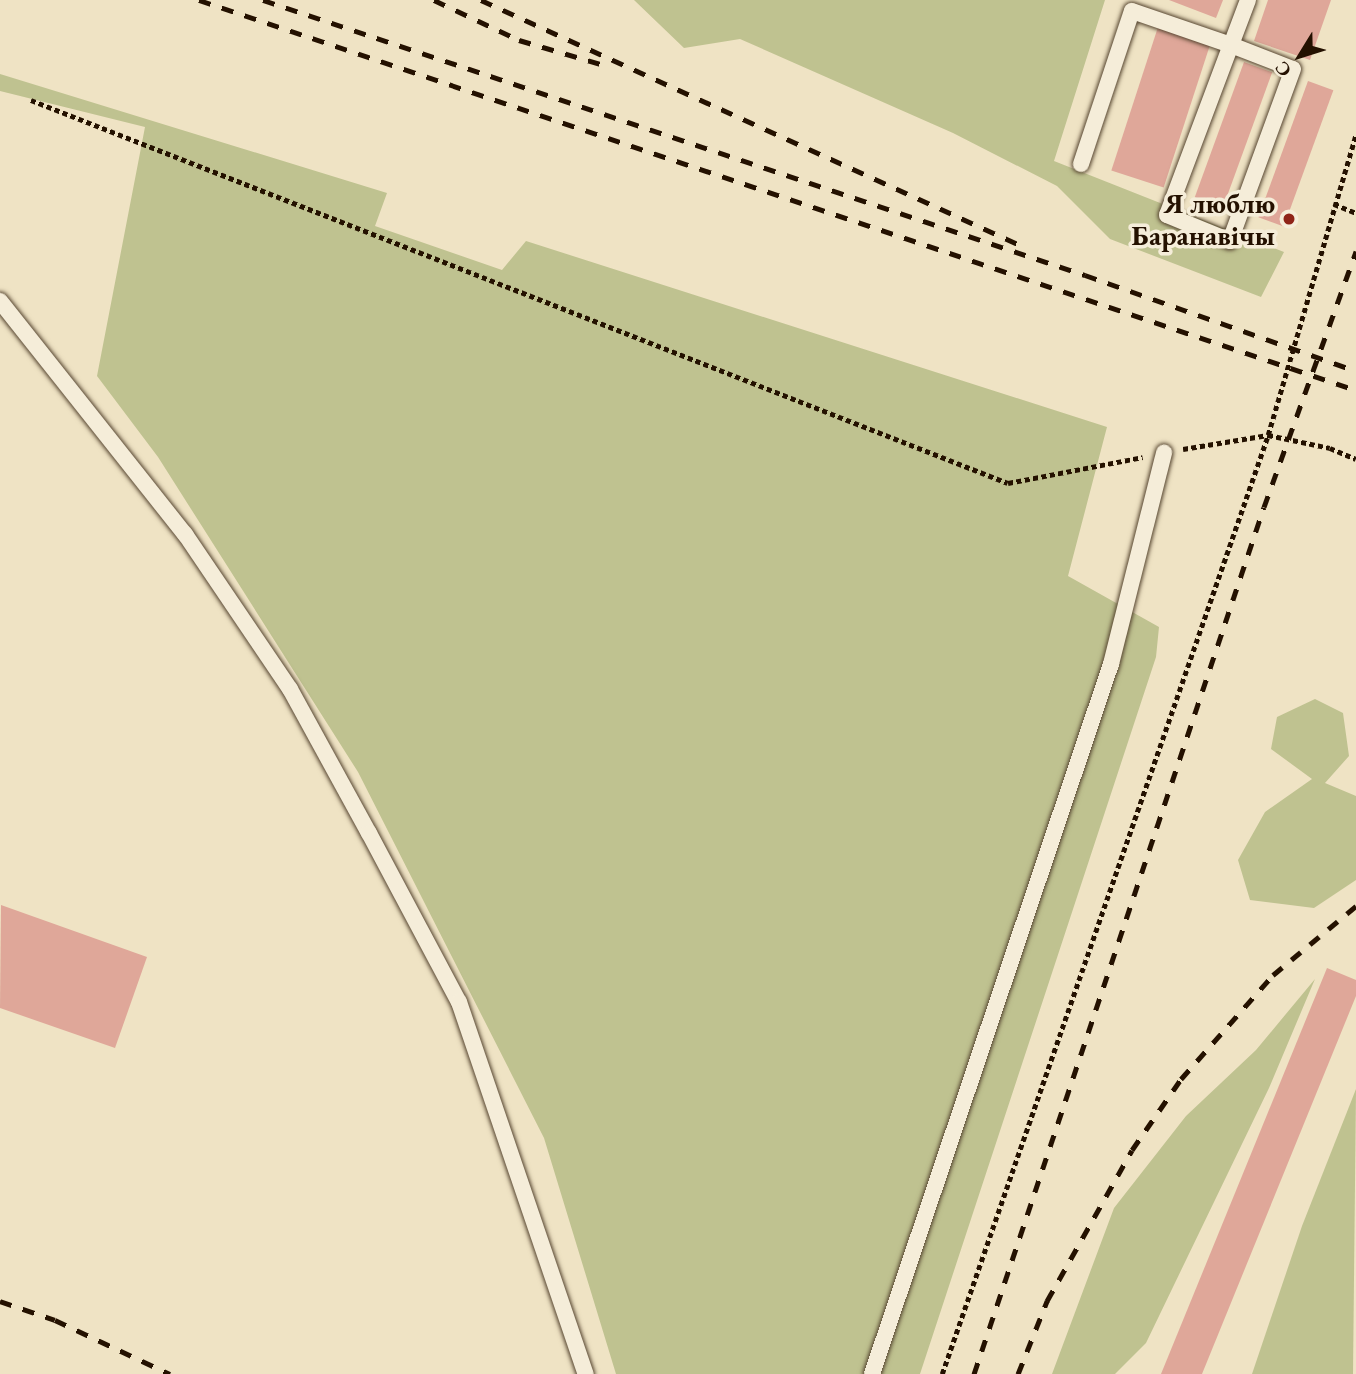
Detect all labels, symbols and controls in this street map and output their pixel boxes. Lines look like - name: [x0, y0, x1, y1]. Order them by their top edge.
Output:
- north arrow: [1265, 21, 1335, 91]
- text: С: [1269, 56, 1297, 82]
- place label: Я люблю Баранавічы: [1131, 186, 1275, 252]
- marker: Я люблю Баранавічы: [1281, 211, 1297, 227]

